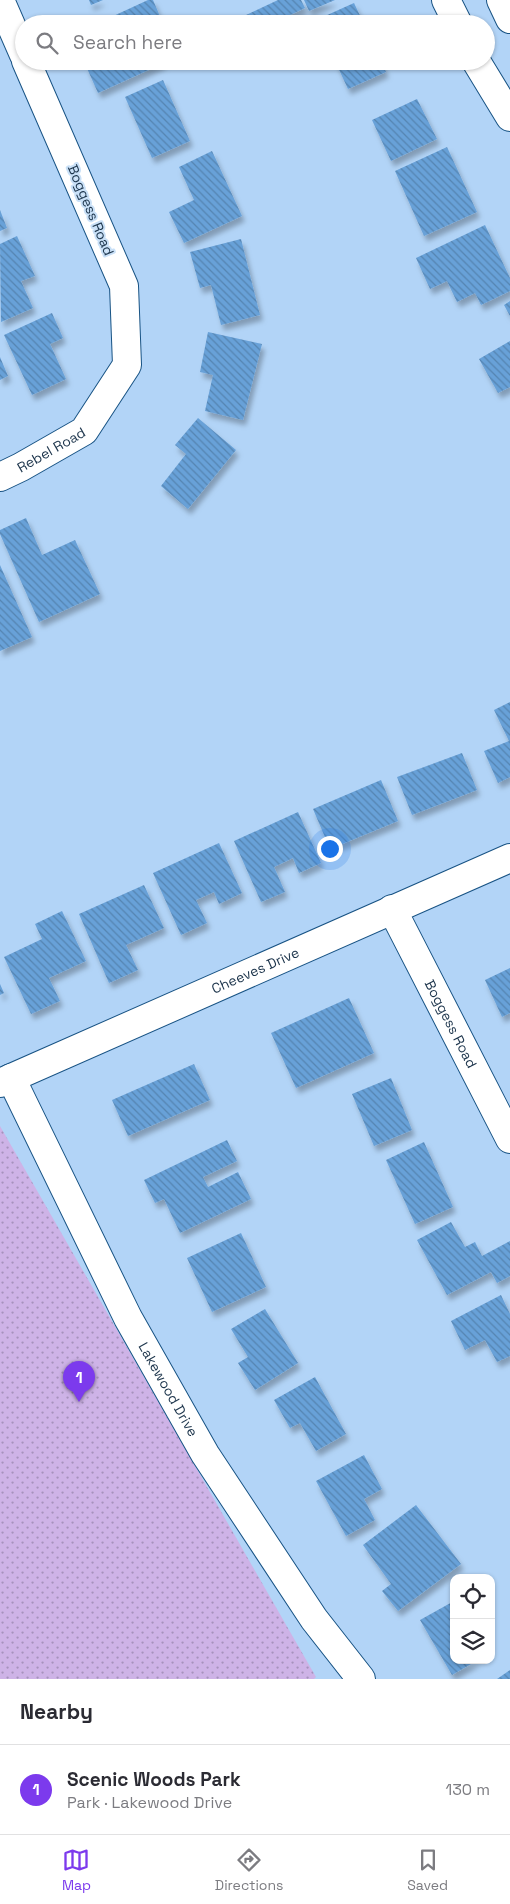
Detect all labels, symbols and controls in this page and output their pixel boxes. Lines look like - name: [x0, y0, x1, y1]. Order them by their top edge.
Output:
- search box: [15, 15, 495, 70]
- icon: search: [33, 29, 61, 57]
- text: Search here: [73, 30, 183, 55]
- street label: Boggess Road: [64, 162, 118, 258]
- street label: Rebel Road: [14, 423, 89, 476]
- your location: [317, 836, 343, 862]
- street label: Cheeves Drive: [209, 943, 302, 998]
- street label: Boggess Road: [421, 977, 481, 1071]
- street label: Lakewood Drive: [135, 1339, 202, 1440]
- pin: 1: [63, 1361, 95, 1402]
- map controls: [450, 1574, 495, 1664]
- button: locate: [450, 1574, 495, 1619]
- button: layers: [450, 1619, 495, 1664]
- text: Nearby: [20, 1698, 93, 1725]
- text: Scenic Woods Park: [67, 1767, 241, 1792]
- text: 1: [32, 1779, 40, 1800]
- text: 130 m: [446, 1779, 490, 1800]
- text: Park · Lakewood Drive: [67, 1792, 232, 1813]
- tab: Map: [62, 1846, 91, 1894]
- tab: Directions: [215, 1846, 283, 1894]
- tab: Saved: [407, 1846, 448, 1894]

